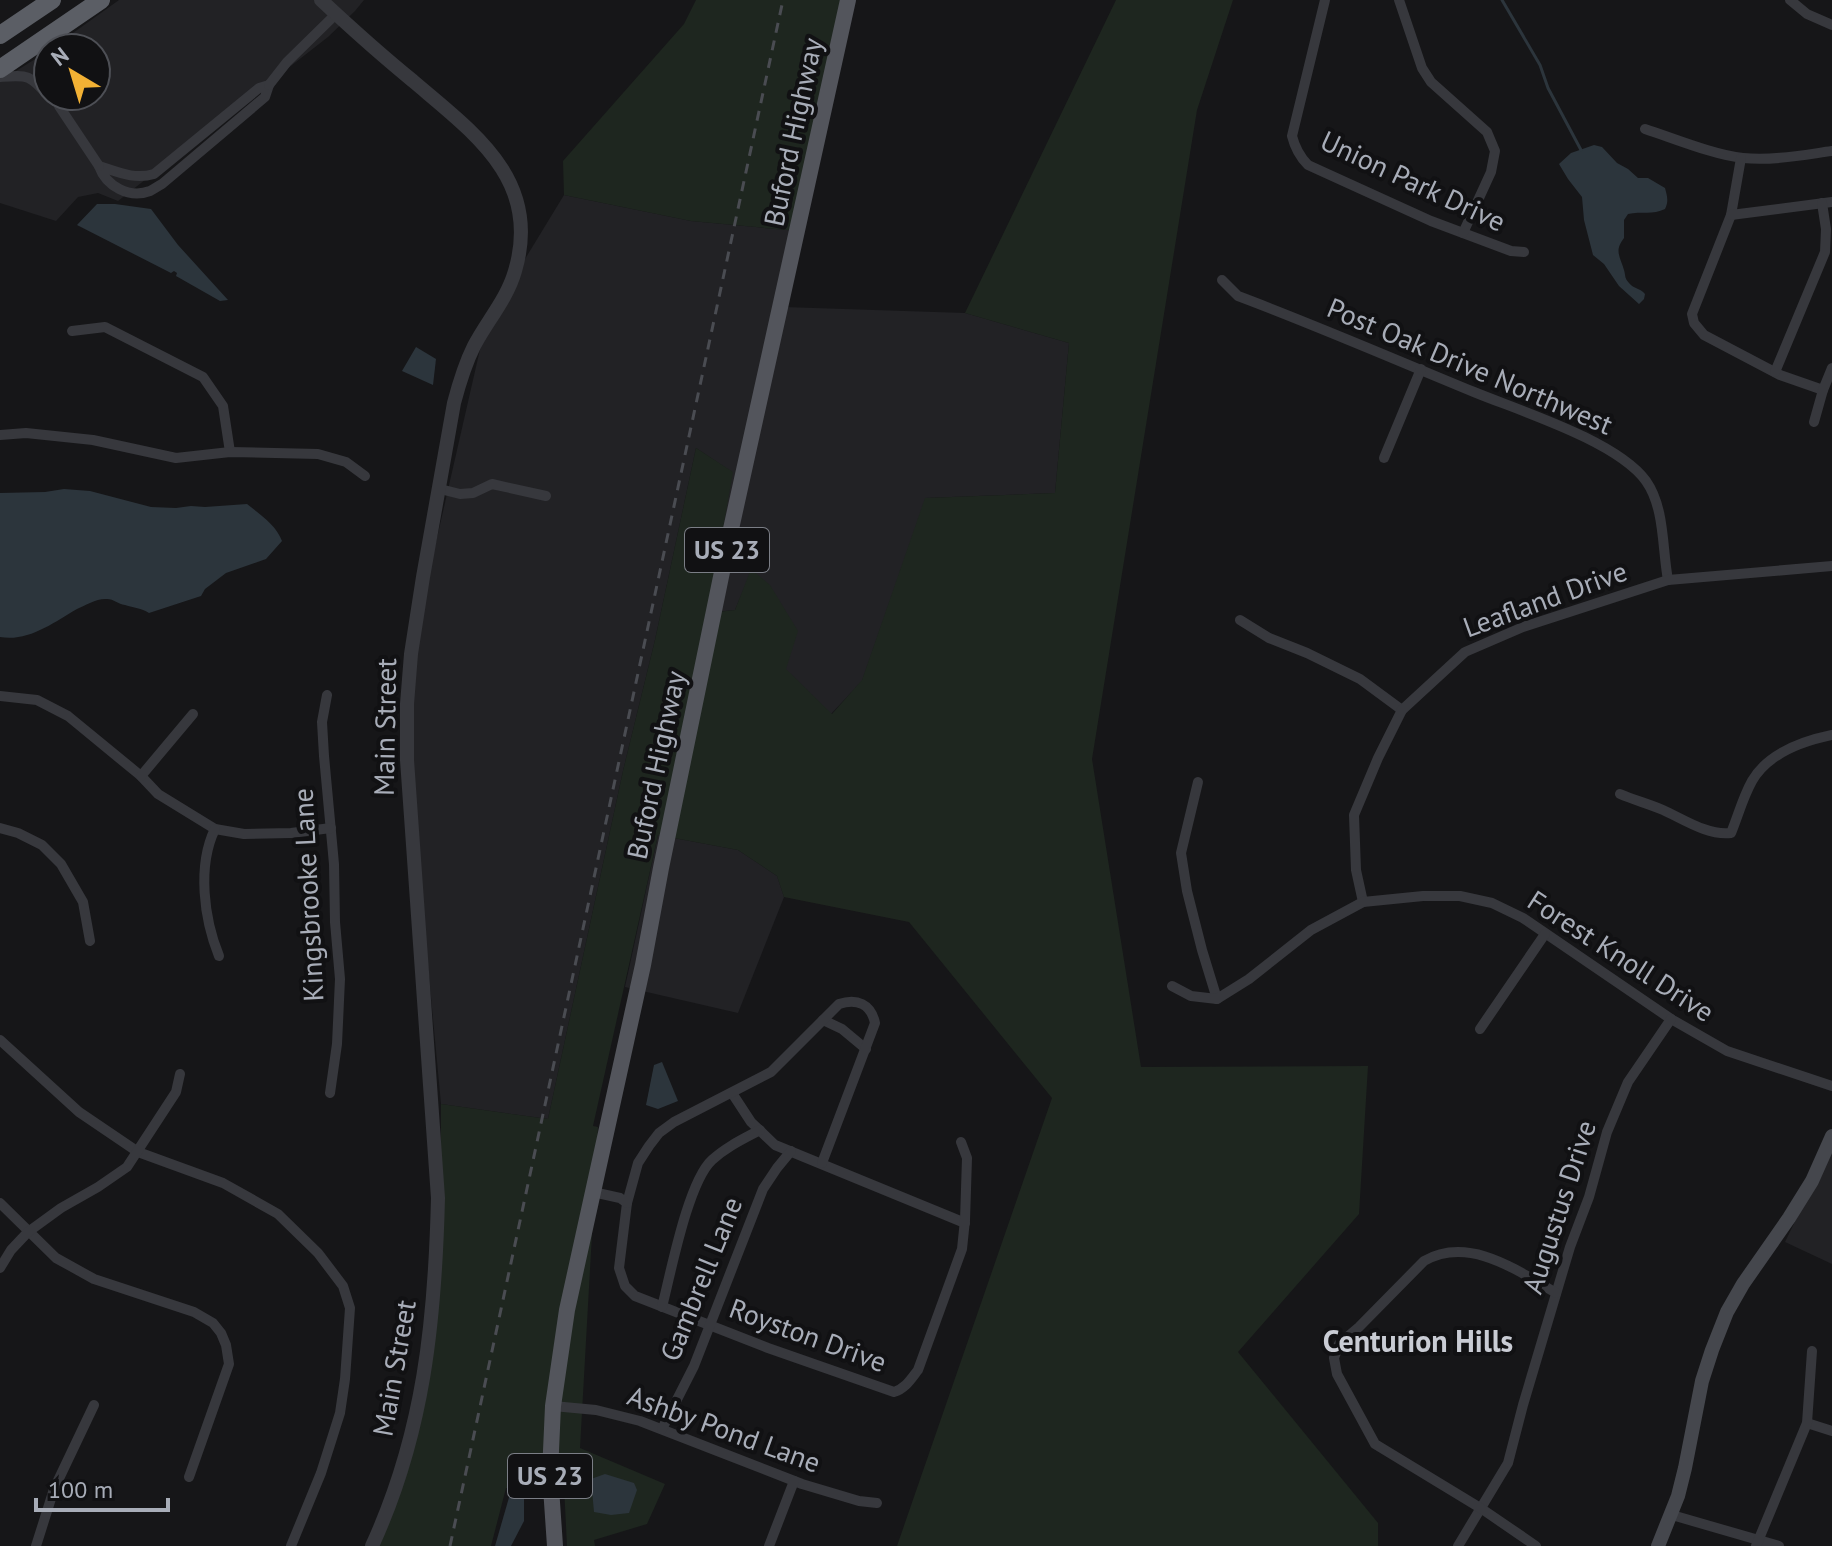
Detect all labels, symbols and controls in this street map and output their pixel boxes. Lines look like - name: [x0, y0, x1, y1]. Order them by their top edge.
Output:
- north arrow: [32, 32, 112, 112]
- street label: Buford Highway: [755, 34, 830, 229]
- text: N: [45, 41, 74, 72]
- street label: Union Park Drive: [1315, 122, 1512, 240]
- street label: Post Oak Drive Northwest: [1322, 289, 1619, 443]
- road number: US 23: [685, 528, 769, 572]
- street label: Leafland Drive: [1458, 552, 1632, 645]
- street label: Main Street: [365, 657, 404, 796]
- street label: Buford Highway: [618, 667, 693, 862]
- street label: Kingsbrooke Lane: [283, 787, 332, 1003]
- street label: Forest Knoll Drive: [1521, 881, 1722, 1030]
- street label: Augustus Drive: [1513, 1116, 1604, 1298]
- street label: Gambrell Lane: [651, 1191, 750, 1366]
- street label: Royston Drive: [725, 1289, 892, 1380]
- street label: Main Street: [363, 1296, 424, 1439]
- district label: Centurion Hills: [1323, 1321, 1513, 1360]
- street label: Ashby Pond Lane: [623, 1376, 826, 1481]
- road number: US 23: [508, 1454, 592, 1498]
- scale bar: [36, 1462, 168, 1512]
- text: 100 m: [48, 1474, 113, 1505]

